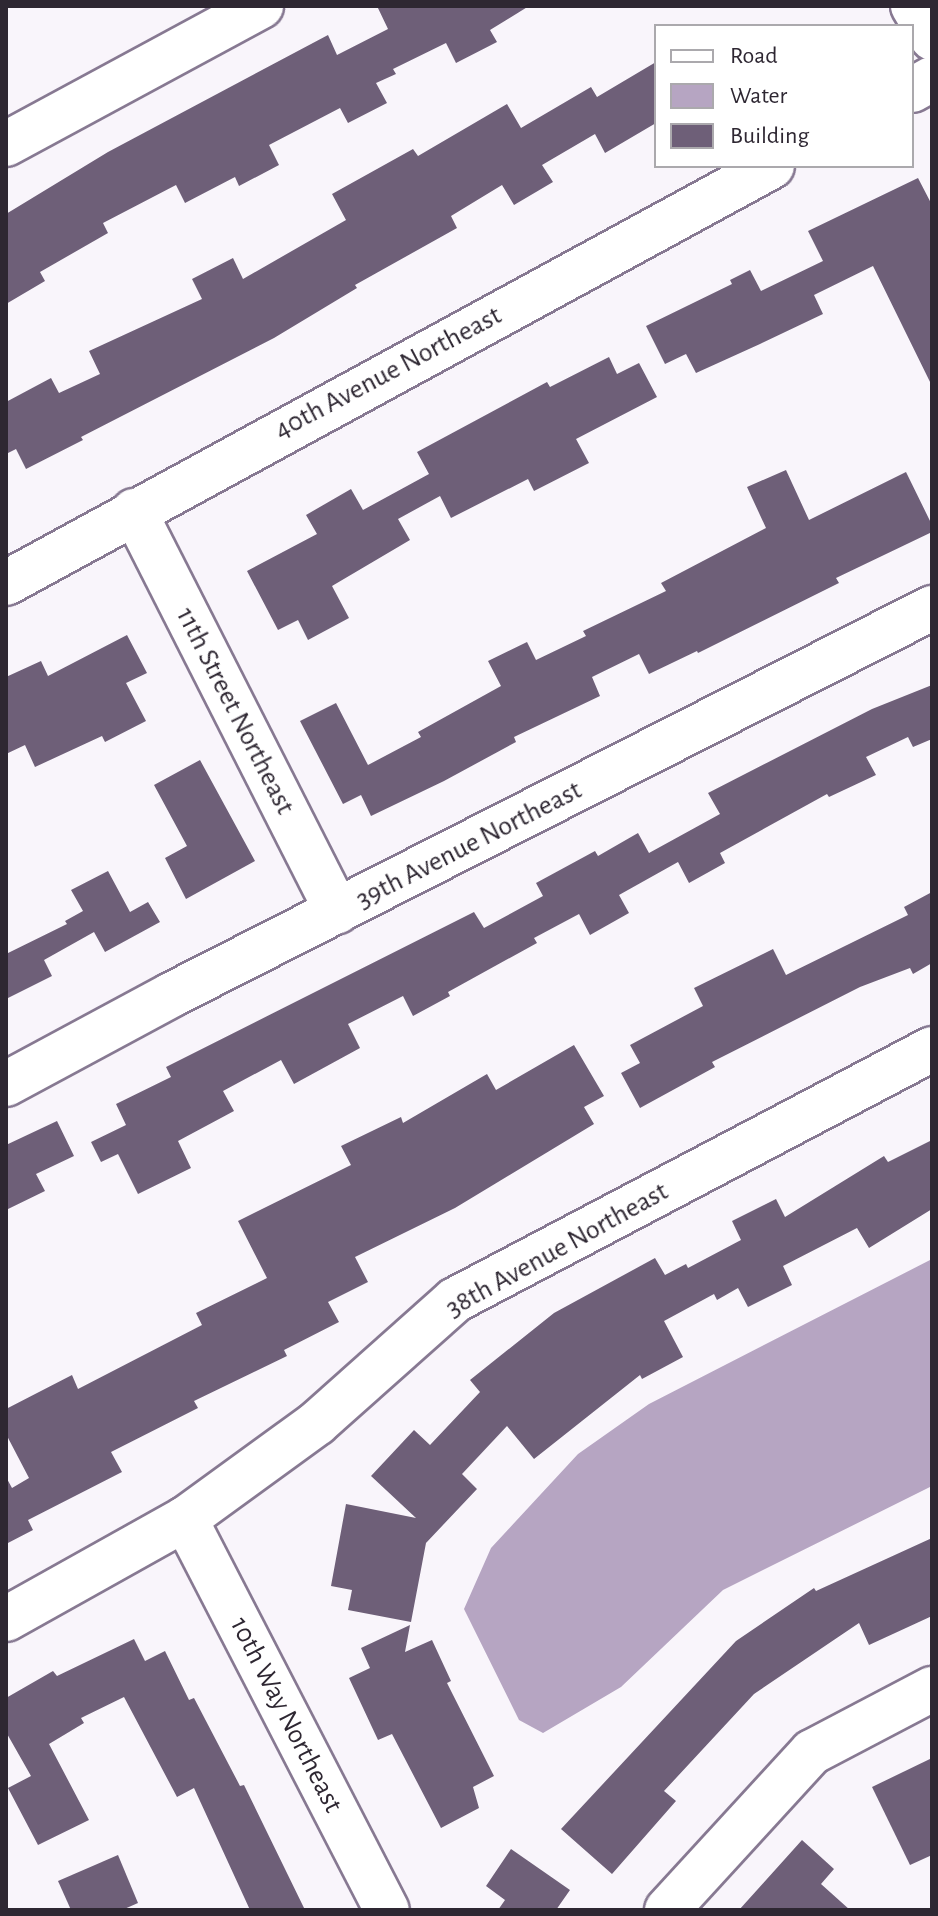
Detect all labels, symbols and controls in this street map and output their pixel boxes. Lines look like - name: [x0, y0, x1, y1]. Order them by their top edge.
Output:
- legend: [654, 24, 914, 168]
- text: Road: [730, 44, 778, 68]
- text: Water: [730, 84, 787, 108]
- text: Building: [730, 124, 809, 148]
- street label: 40th Avenue Northeast: [269, 299, 507, 447]
- street label: 11th Street Northeast: [168, 602, 302, 820]
- street label: 39th Avenue Northeast: [351, 774, 587, 916]
- street label: 38th Avenue Northeast: [440, 1175, 674, 1325]
- street label: 10th Way Northeast: [222, 1612, 350, 1818]

